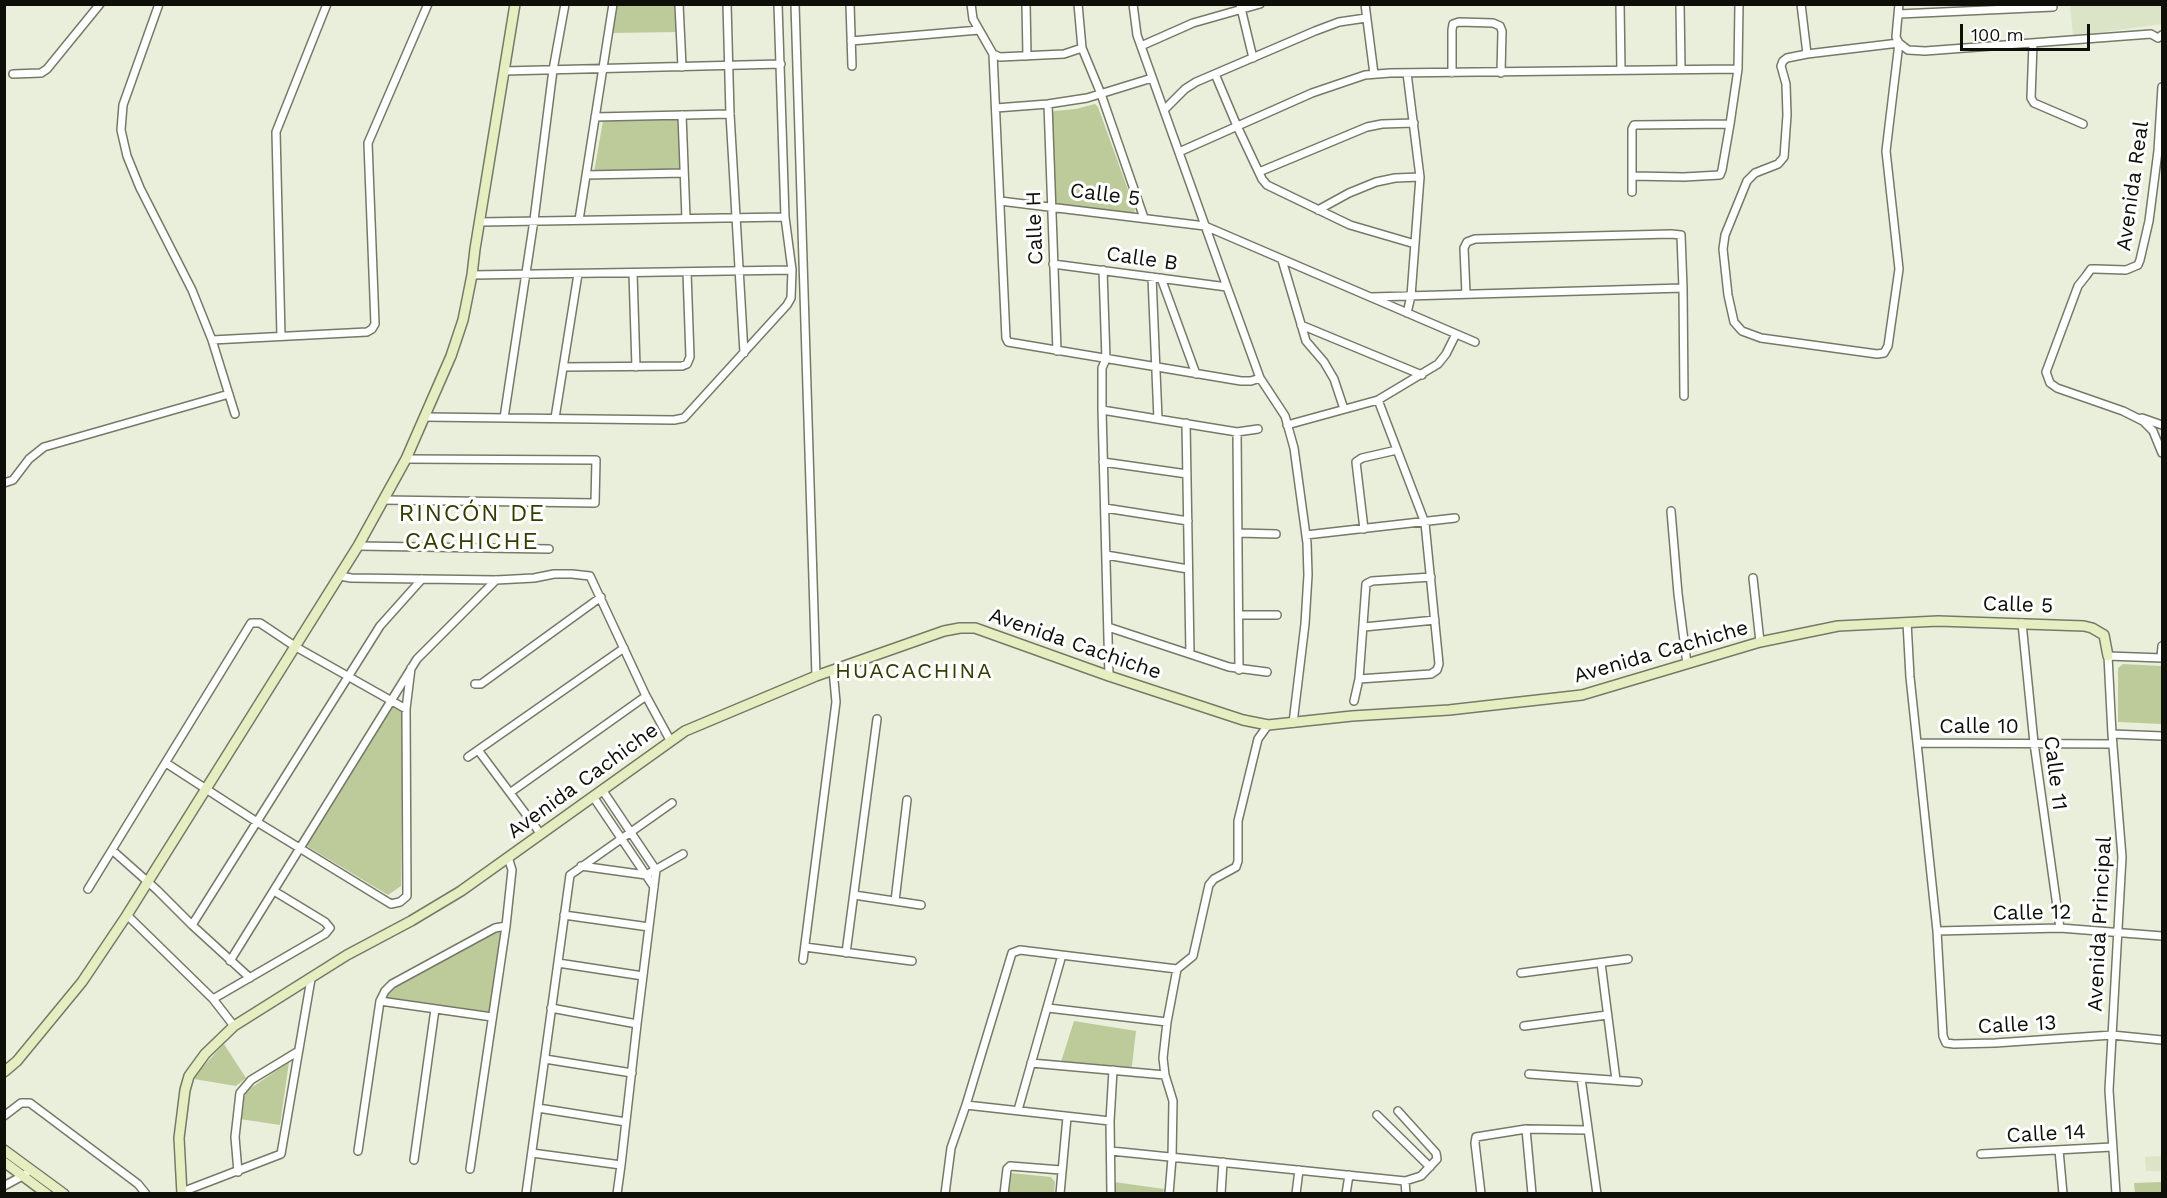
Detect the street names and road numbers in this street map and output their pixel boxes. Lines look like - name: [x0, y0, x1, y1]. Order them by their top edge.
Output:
- street label: Avenida Real: [2111, 119, 2155, 253]
- street label: Calle 5: [1068, 178, 1142, 212]
- street label: Calle H: [1021, 191, 1049, 265]
- street label: Calle B: [1105, 242, 1179, 276]
- street label: Calle 5: [1982, 591, 2054, 619]
- street label: Avenida Cachiche: [986, 603, 1164, 685]
- street label: Avenida Cachiche: [1571, 615, 1751, 689]
- street label: Calle 10: [1939, 714, 2019, 740]
- street label: Avenida Cachiche: [503, 718, 663, 844]
- street label: Calle 11: [2038, 734, 2072, 812]
- street label: Avenida Principal: [2083, 836, 2117, 1012]
- street label: Calle 12: [1992, 900, 2072, 926]
- street label: Calle 13: [1977, 1010, 2057, 1040]
- street label: Calle 14: [2006, 1119, 2086, 1149]

